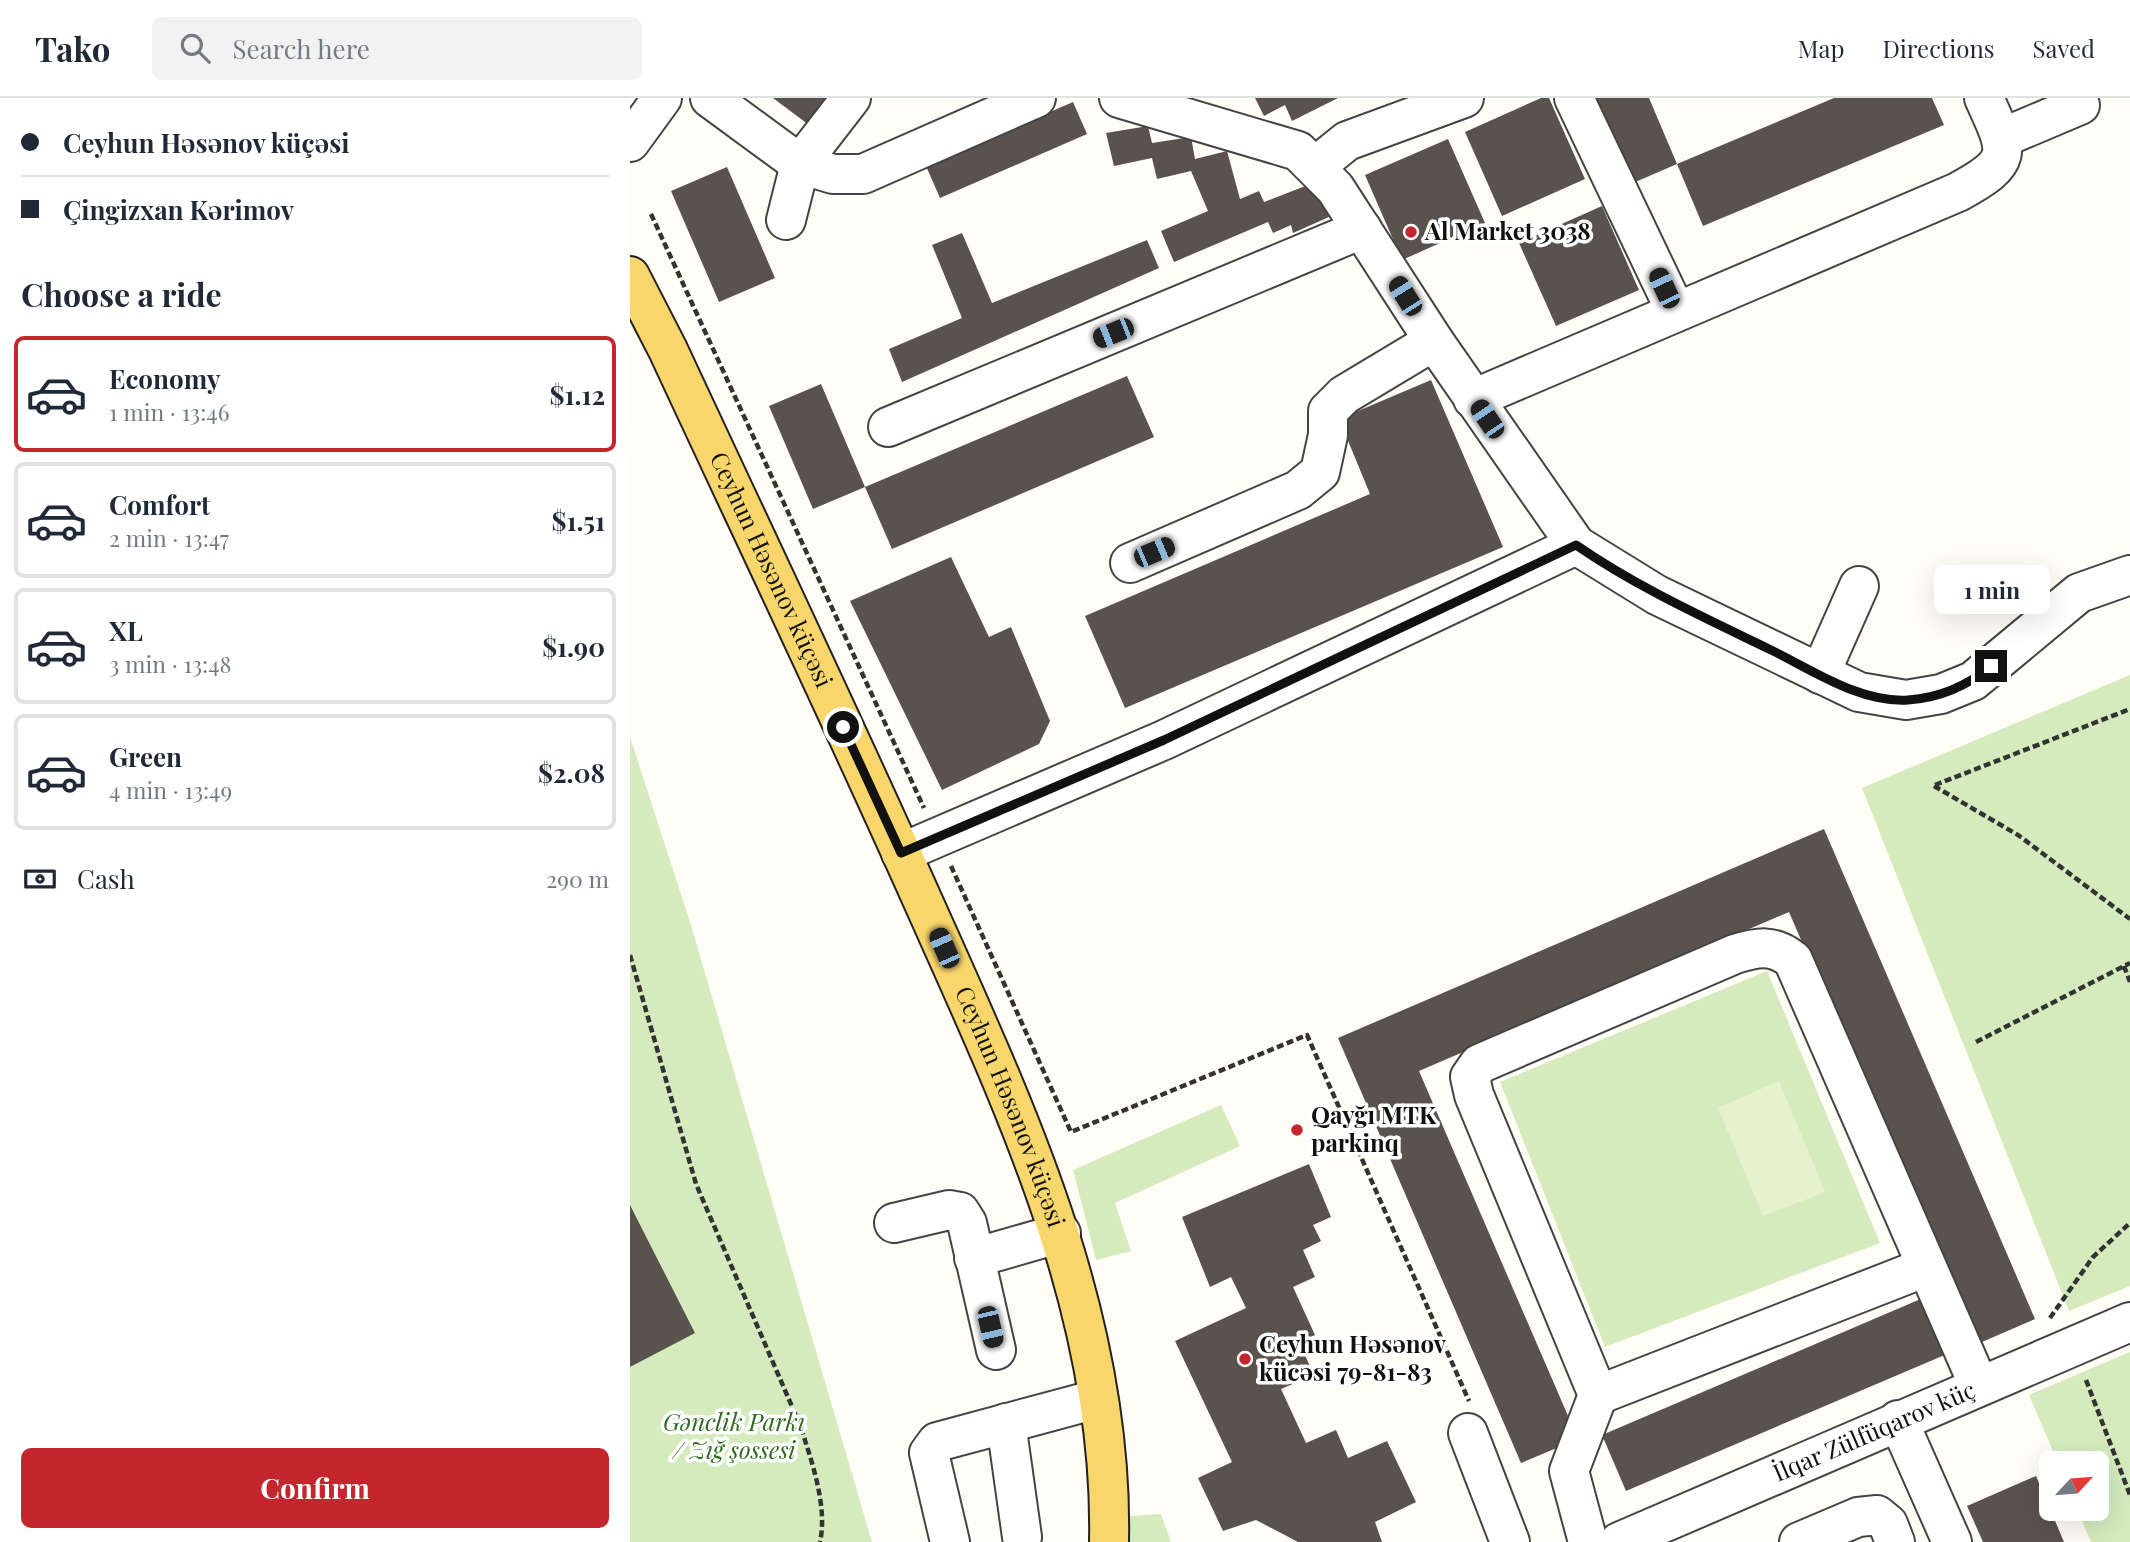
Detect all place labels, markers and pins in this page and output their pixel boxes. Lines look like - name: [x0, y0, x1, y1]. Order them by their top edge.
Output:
- place label: Al Market 3038: [1424, 214, 1591, 246]
- marker: Al Market 3038: [1403, 224, 1419, 240]
- place label: Qayğı MTK parkinq: [1311, 1098, 1437, 1158]
- marker: Qayğı MTK parkinq: [1289, 1122, 1305, 1138]
- place label: Ceyhun Həsənov kücəsi 79-81-83: [1259, 1327, 1447, 1387]
- marker: Ceyhun Həsənov kücəsi 79-81-83: [1237, 1351, 1253, 1367]

